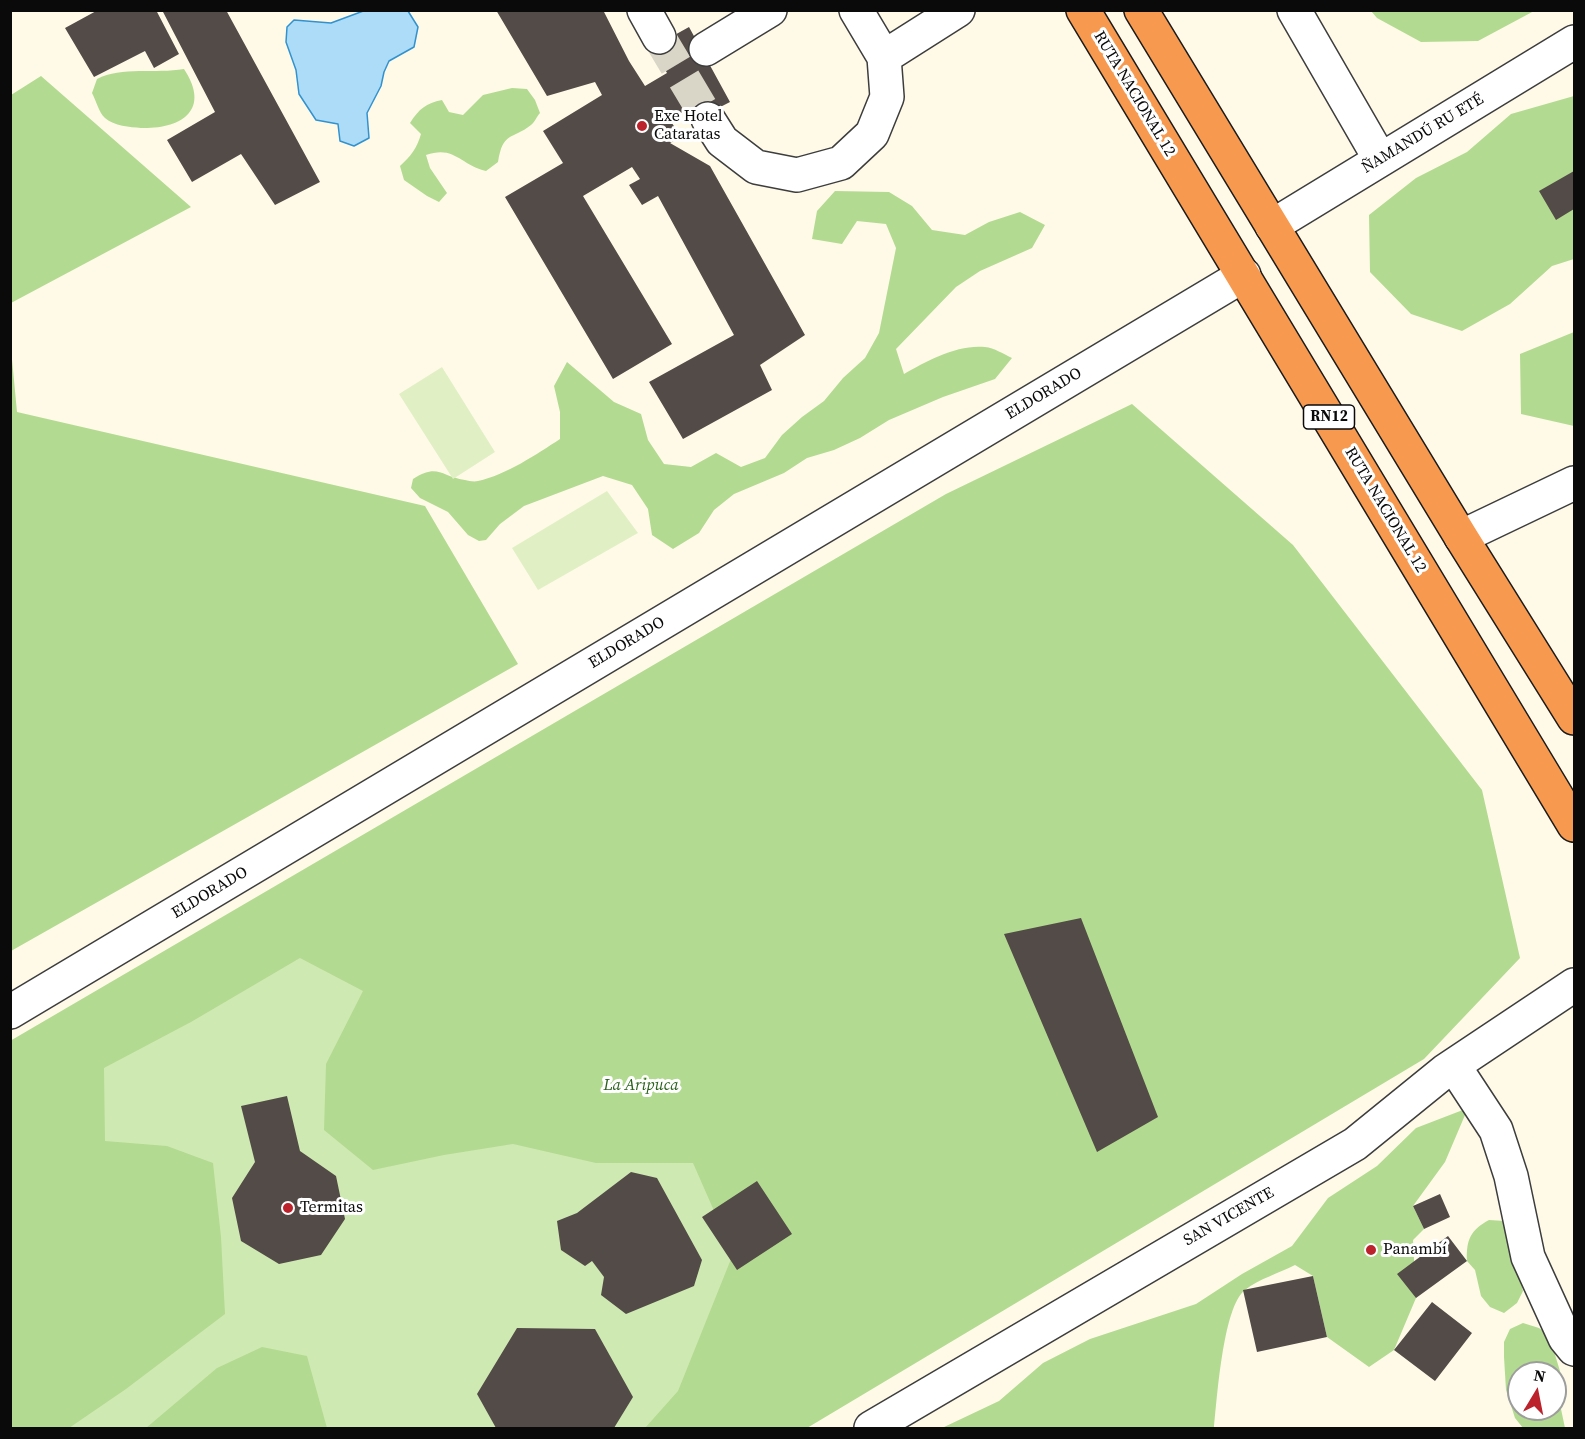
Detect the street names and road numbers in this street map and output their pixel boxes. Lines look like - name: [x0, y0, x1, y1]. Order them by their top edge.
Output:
- street label: RUTA NACIONAL 12: [1089, 28, 1179, 160]
- street label: ÑAMANDÚ RU ETÉ: [1359, 90, 1487, 178]
- street label: ELDORADO: [1003, 364, 1085, 424]
- road number: RN12: [1304, 405, 1354, 429]
- street label: RUTA NACIONAL 12: [1340, 444, 1430, 576]
- street label: ELDORADO: [586, 613, 668, 673]
- street label: ELDORADO: [169, 863, 251, 923]
- street label: SAN VICENTE: [1180, 1183, 1278, 1251]

